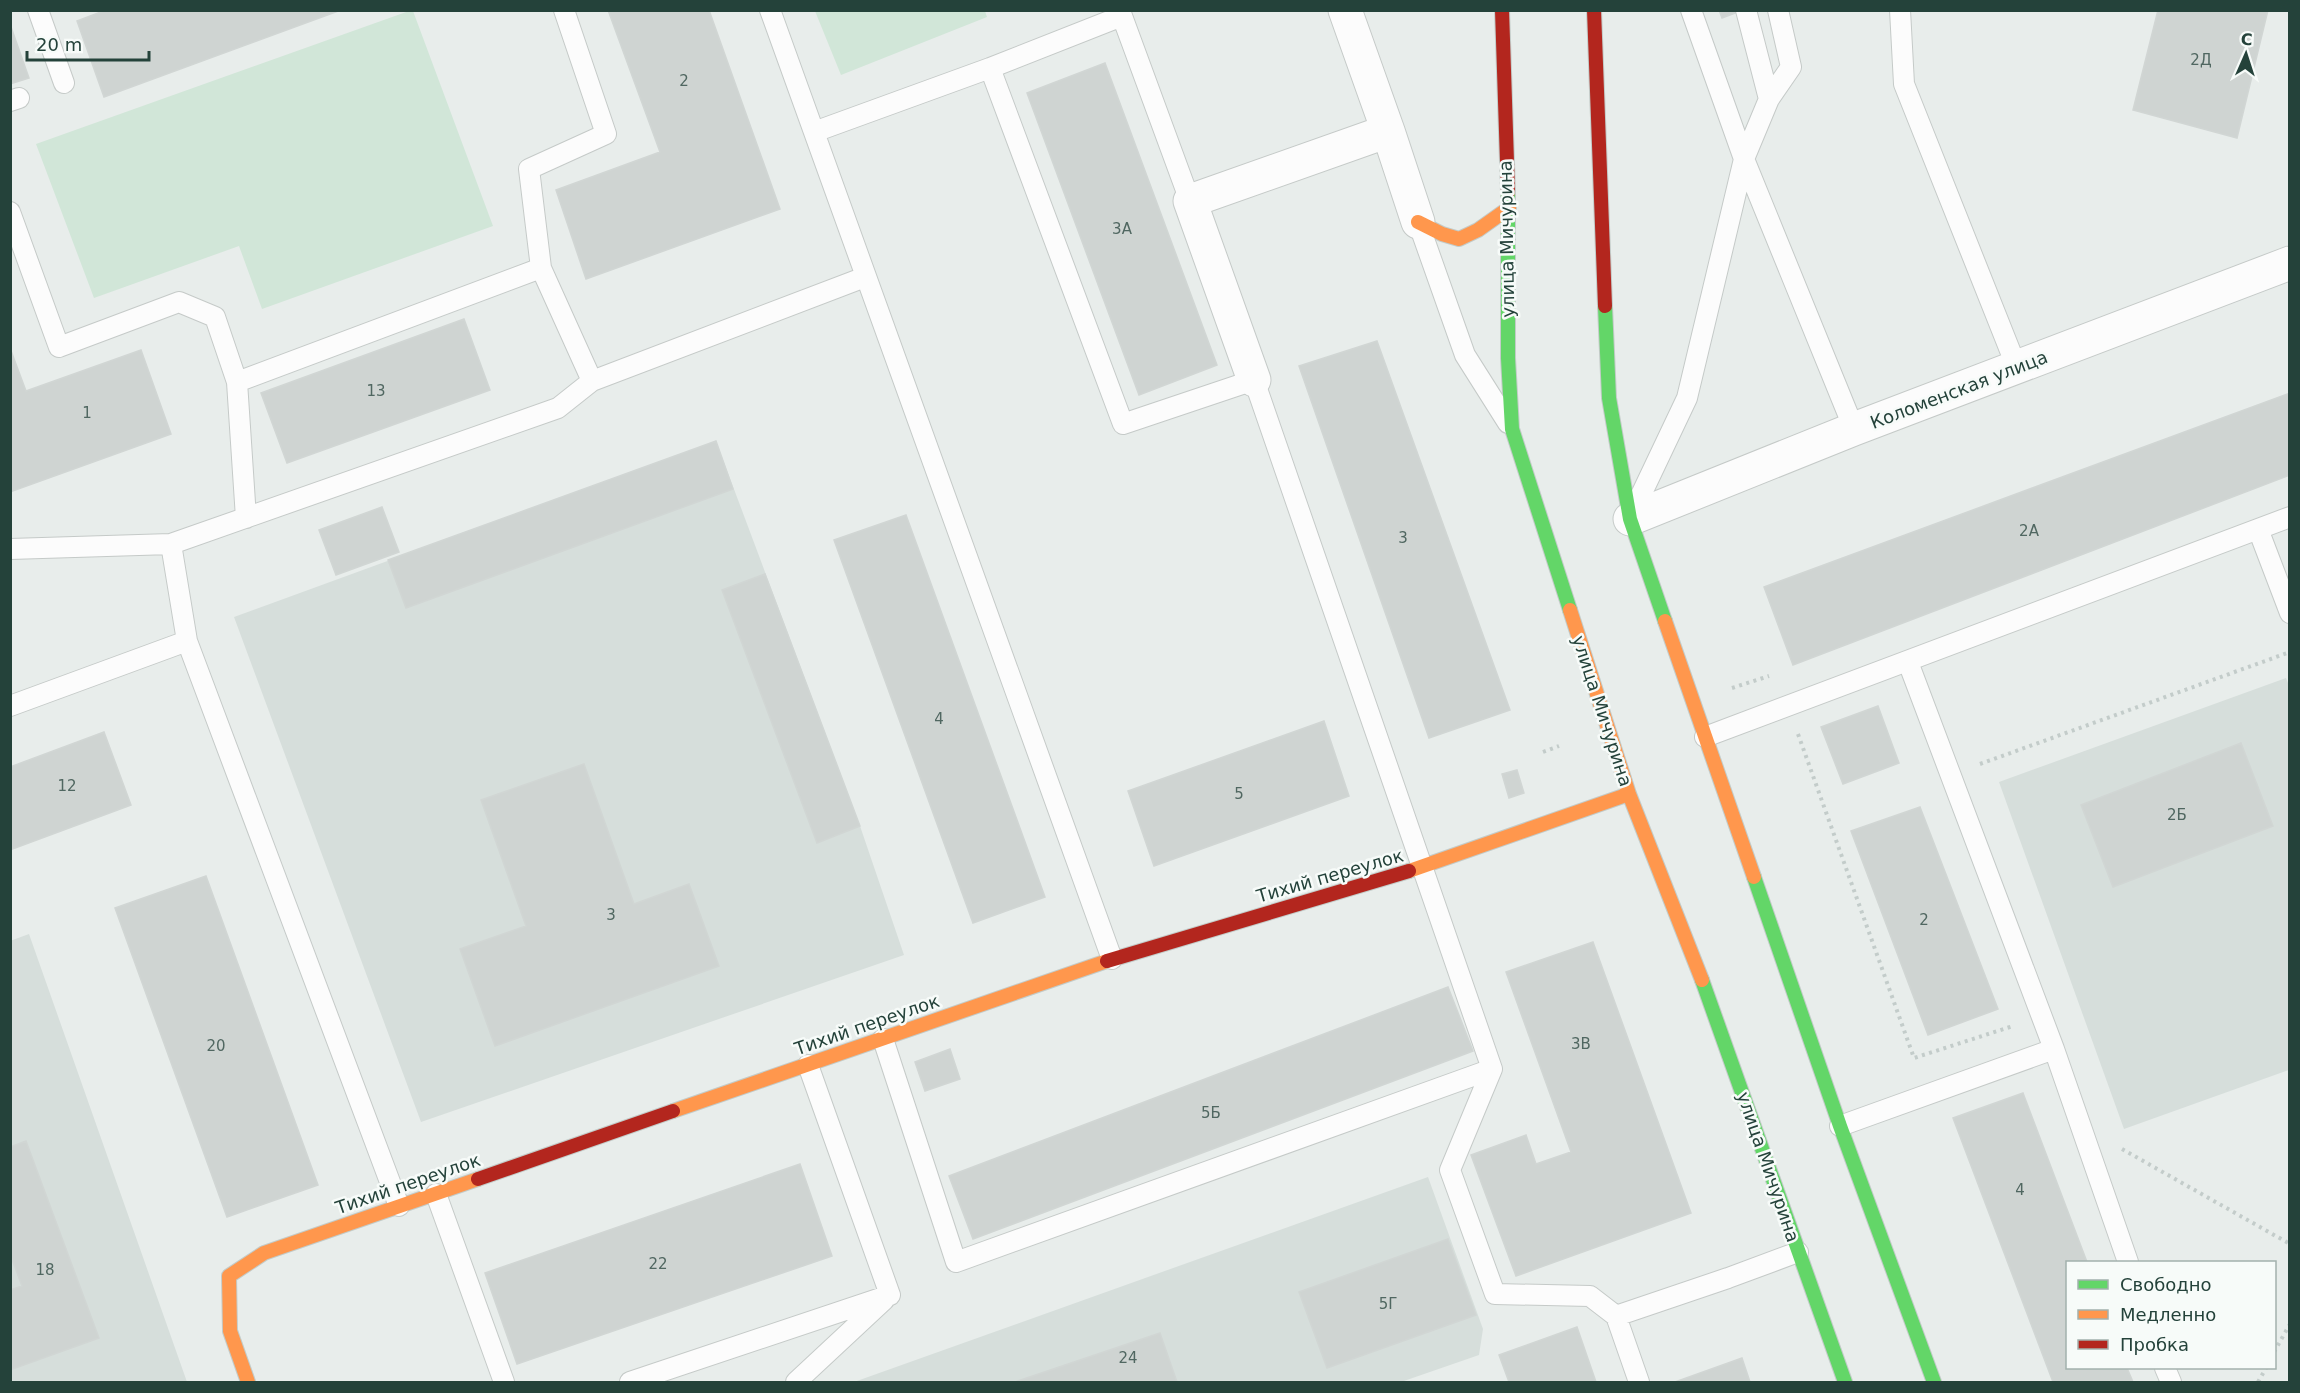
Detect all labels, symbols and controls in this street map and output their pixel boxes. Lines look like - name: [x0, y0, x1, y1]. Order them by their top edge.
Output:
- scale bar: [27, 24, 148, 62]
- north arrow: [2216, 24, 2276, 84]
- text: С: [2240, 30, 2253, 49]
- text: 20 m: [36, 34, 82, 55]
- house number: 2Д: [2190, 51, 2212, 69]
- house number: 2: [679, 72, 689, 90]
- street label: улица Мичурина: [1495, 160, 1518, 318]
- house number: 3А: [1112, 220, 1133, 238]
- street label: Коломенская улица: [1867, 346, 2050, 433]
- house number: 13: [366, 382, 386, 400]
- house number: 1: [82, 404, 92, 422]
- house number: 2А: [2019, 522, 2040, 540]
- house number: 3: [1398, 529, 1408, 547]
- street label: улица Мичурина: [1568, 633, 1637, 789]
- house number: 4: [934, 710, 944, 728]
- house number: 12: [57, 777, 77, 795]
- house number: 5: [1234, 785, 1244, 803]
- house number: 2Б: [2167, 806, 2187, 824]
- street label: Тихий переулок: [1253, 844, 1406, 907]
- house number: 3: [606, 906, 616, 924]
- house number: 2: [1919, 911, 1929, 929]
- street label: Тихий переулок: [791, 990, 942, 1060]
- house number: 3В: [1571, 1035, 1591, 1053]
- house number: 20: [206, 1037, 226, 1055]
- street label: улица Мичурина: [1733, 1089, 1804, 1245]
- house number: 5Б: [1201, 1104, 1221, 1122]
- street label: Тихий переулок: [332, 1149, 483, 1219]
- house number: 4: [2015, 1181, 2025, 1199]
- house number: 22: [648, 1255, 668, 1273]
- house number: 18: [35, 1261, 55, 1279]
- legend: [2066, 1261, 2276, 1369]
- text: Свободно: [2120, 1274, 2212, 1295]
- house number: 5Г: [1379, 1295, 1397, 1313]
- text: Медленно: [2120, 1304, 2216, 1325]
- text: Пробка: [2120, 1334, 2189, 1355]
- house number: 24: [1118, 1349, 1138, 1367]

